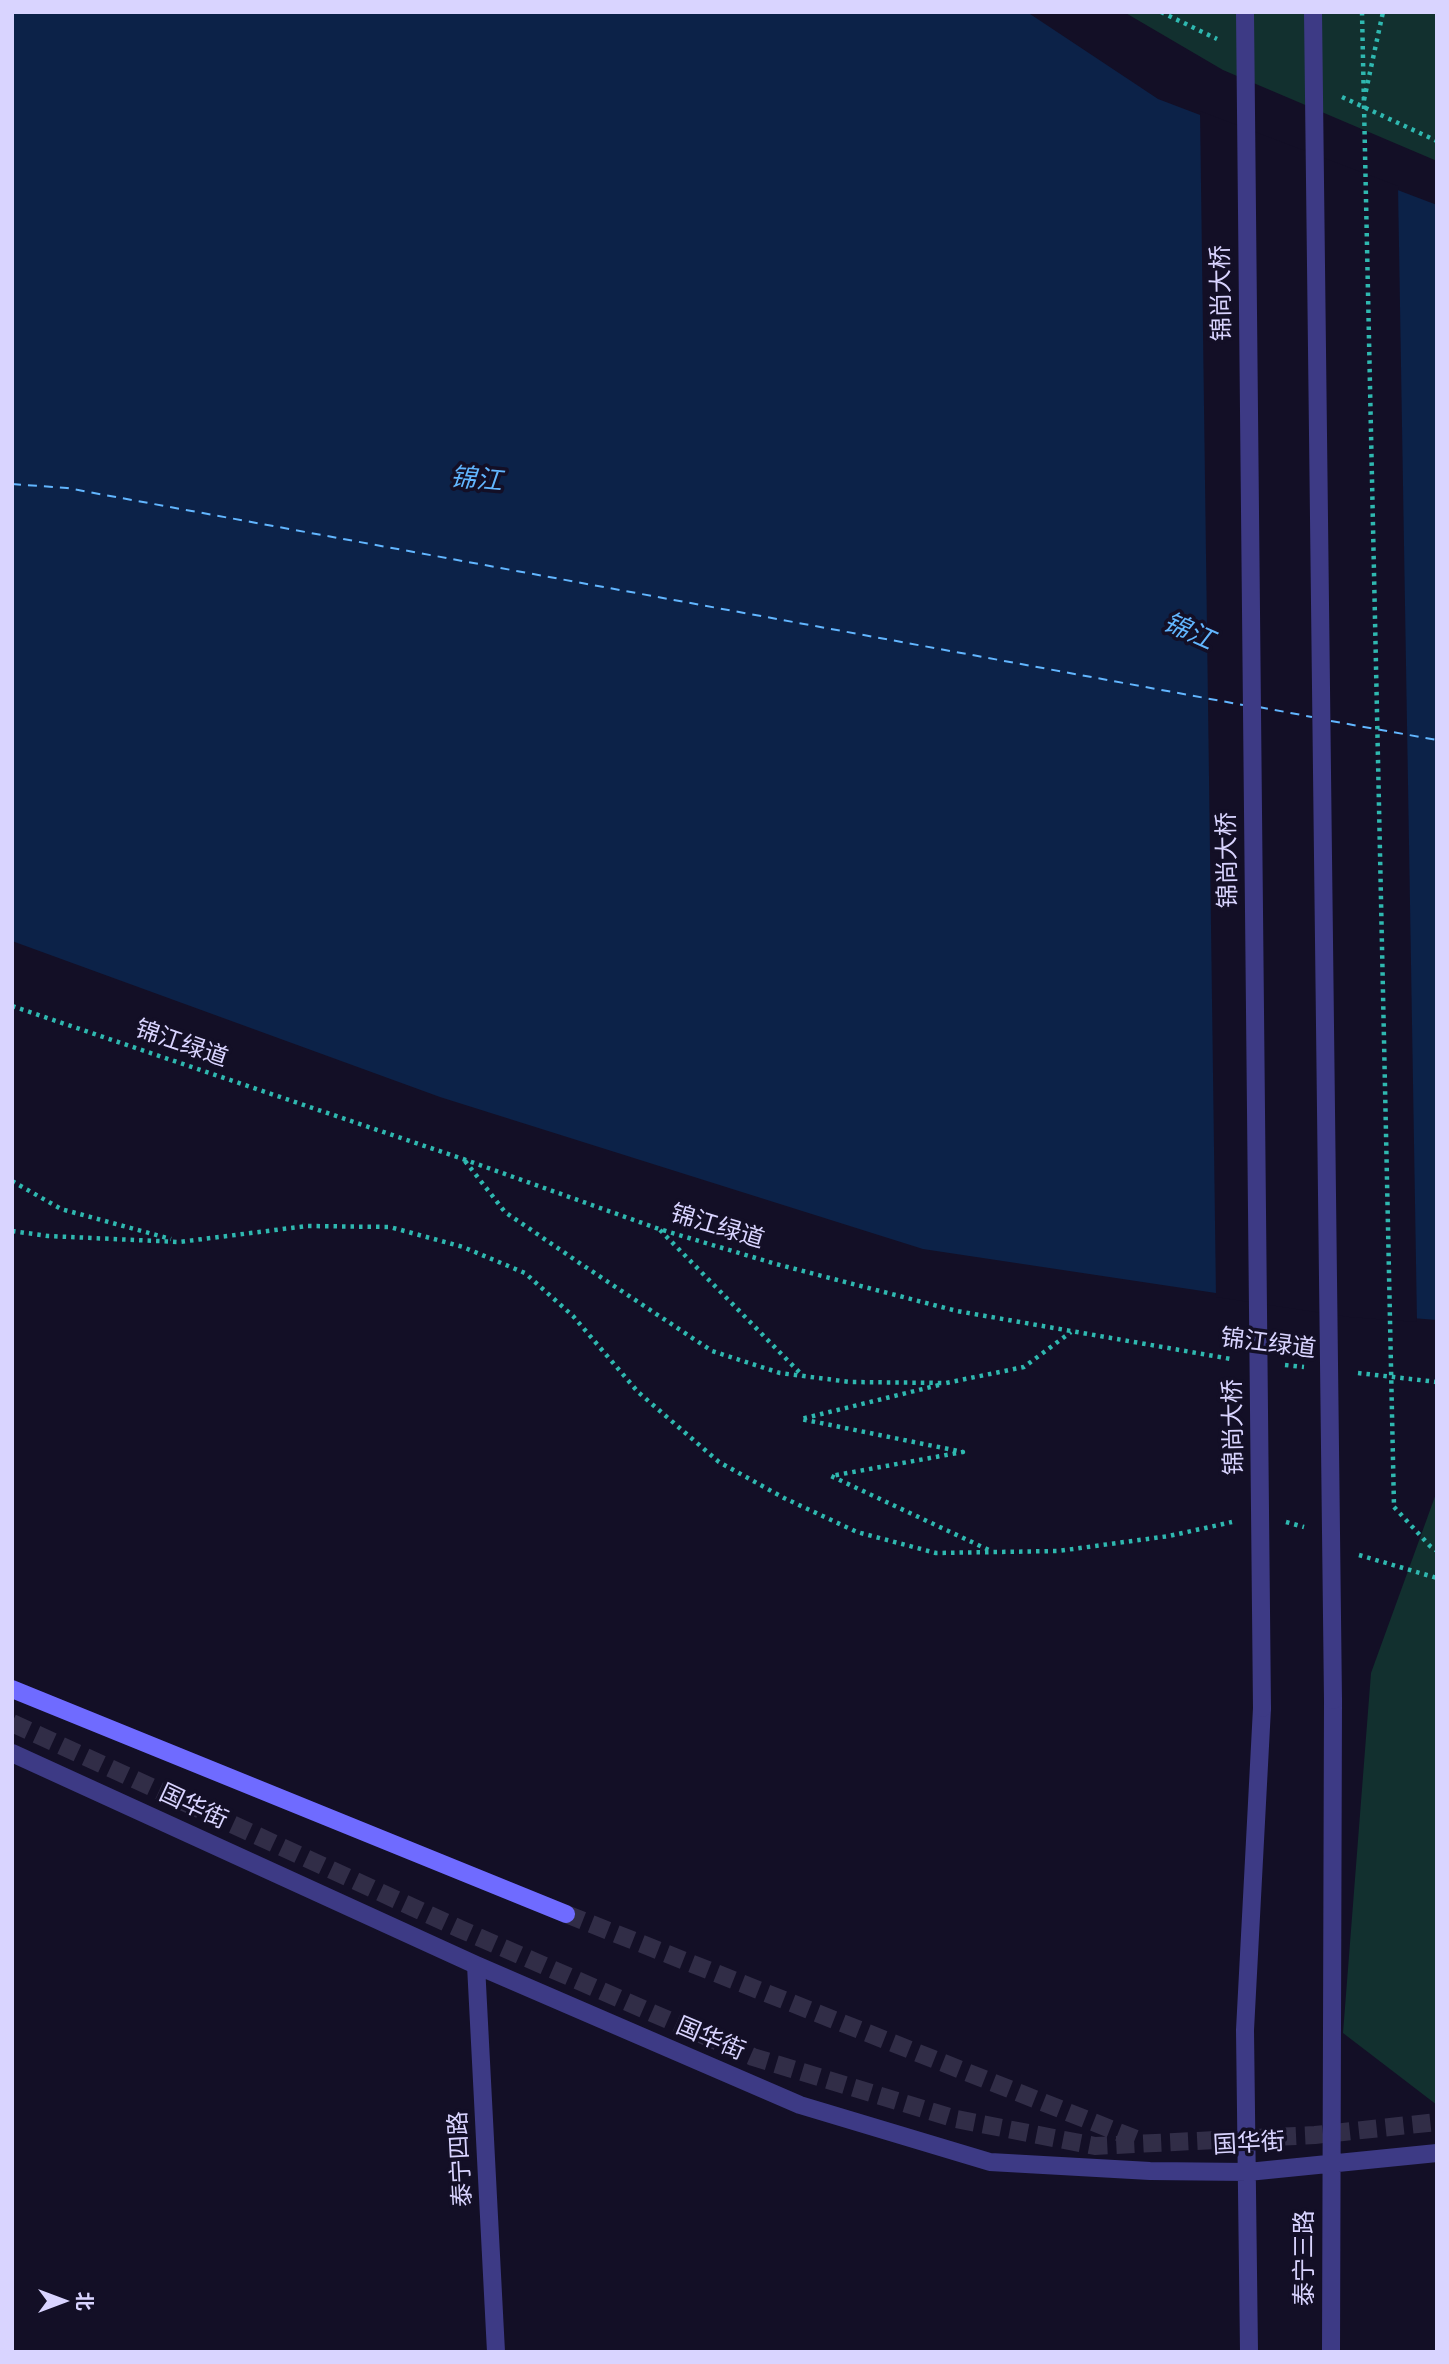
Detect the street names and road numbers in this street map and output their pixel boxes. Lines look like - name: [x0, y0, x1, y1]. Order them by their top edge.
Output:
- street label: 锦尚大桥: [1208, 245, 1238, 341]
- street label: 锦尚大桥: [1214, 812, 1244, 908]
- street label: 锦江绿道: [131, 1016, 231, 1074]
- street label: 锦江绿道: [667, 1200, 767, 1256]
- street label: 锦江绿道: [1219, 1325, 1317, 1365]
- street label: 锦尚大桥: [1220, 1379, 1250, 1475]
- street label: 国华街: [154, 1780, 232, 1836]
- street label: 国华街: [671, 2013, 749, 2067]
- street label: 泰宁四路: [445, 2110, 479, 2208]
- street label: 国华街: [1212, 2129, 1286, 2161]
- street label: 泰宁三路: [1292, 2210, 1320, 2306]

